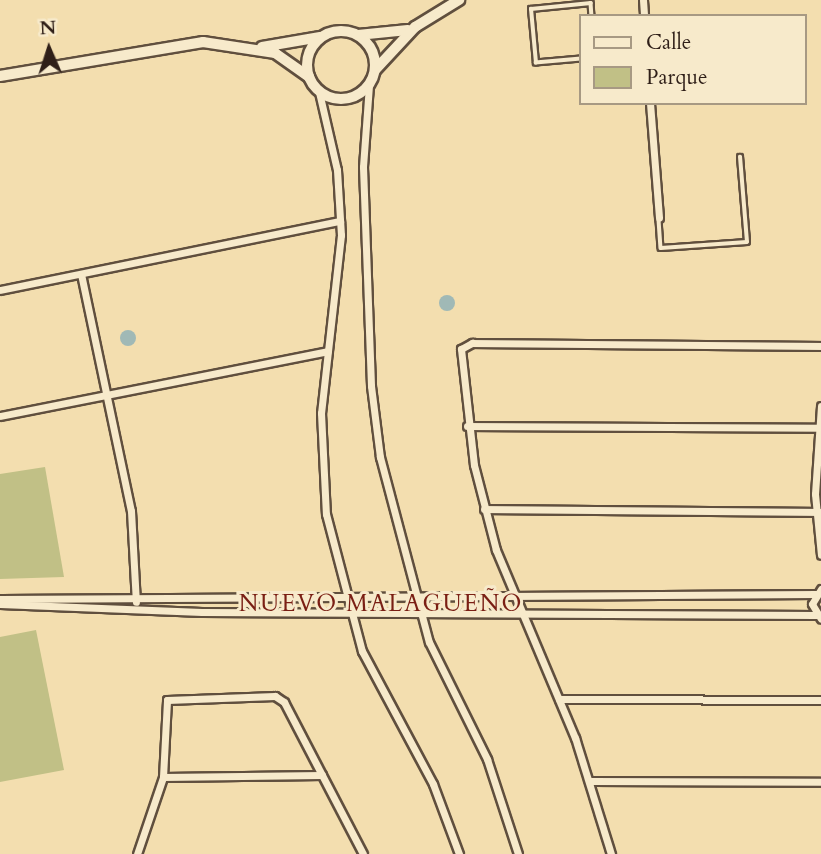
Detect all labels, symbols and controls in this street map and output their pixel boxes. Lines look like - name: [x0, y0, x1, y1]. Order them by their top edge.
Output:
- north arrow: [14, 14, 84, 84]
- legend: [580, 14, 807, 105]
- text: N: [39, 15, 57, 41]
- text: Calle: [646, 28, 691, 57]
- text: Parque: [646, 63, 707, 92]
- district label: NUEVO MALAGUEÑO: [241, 590, 521, 618]

